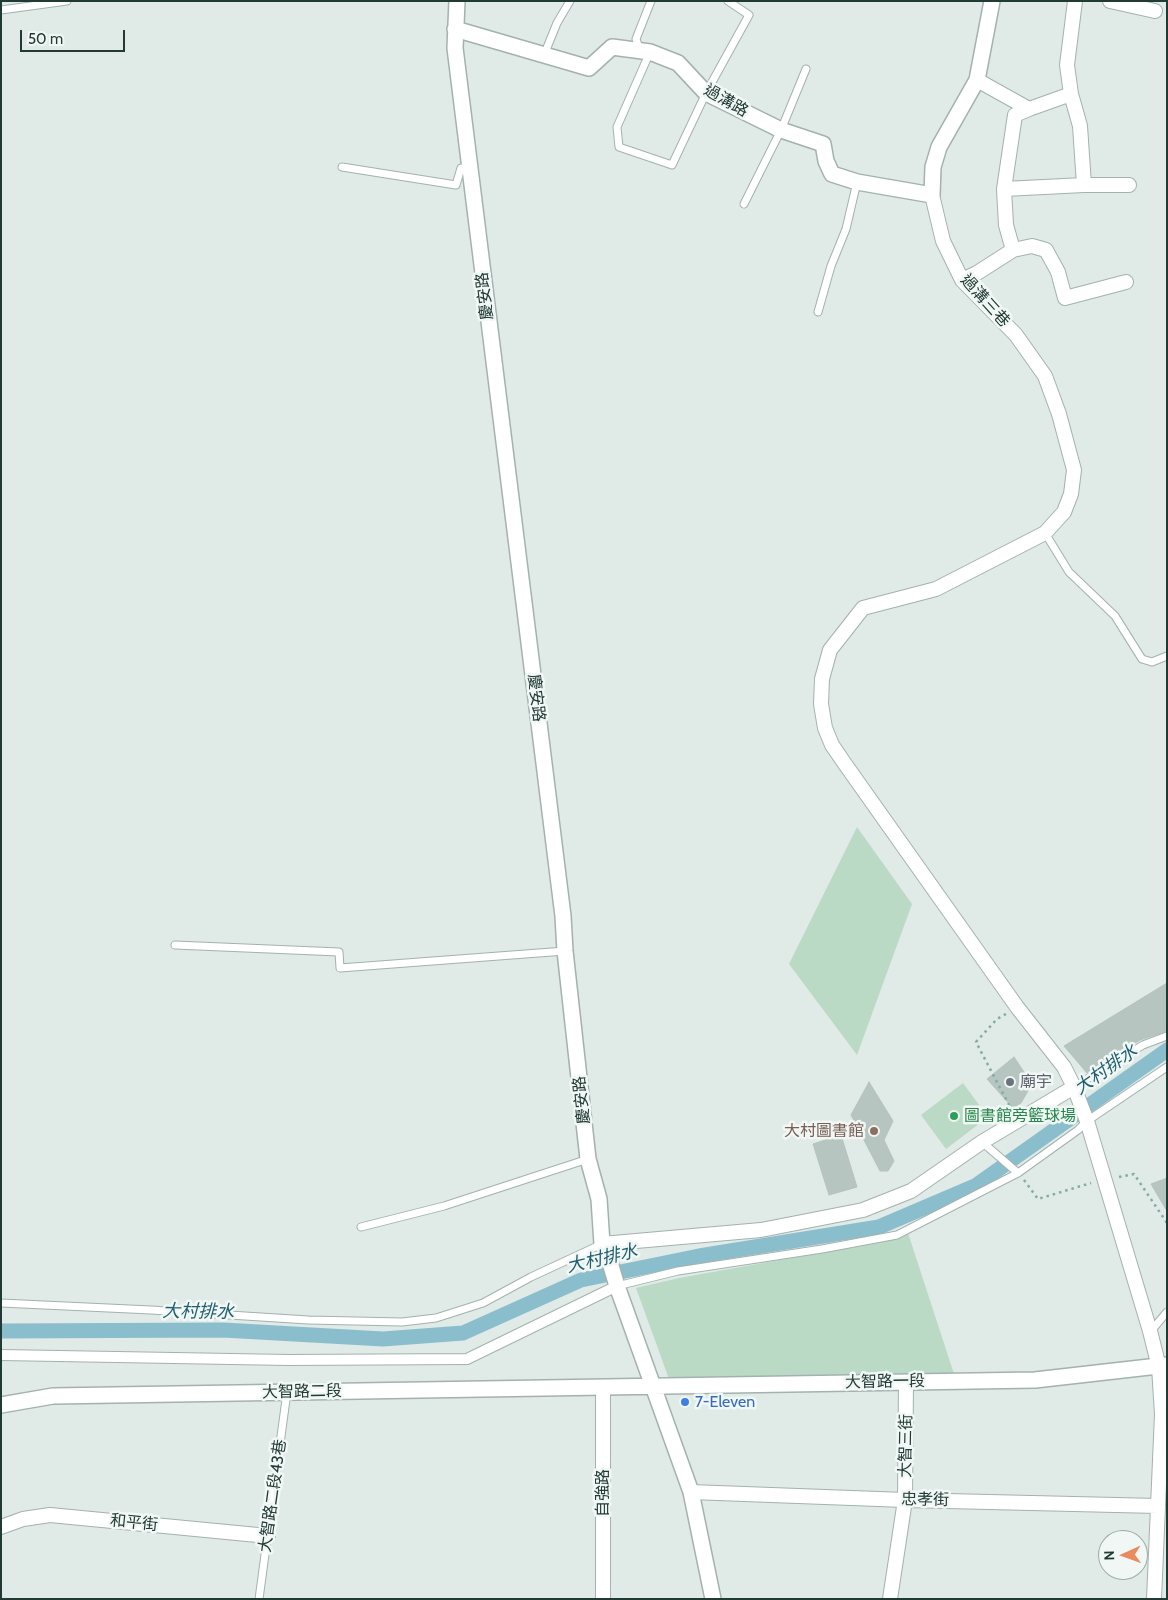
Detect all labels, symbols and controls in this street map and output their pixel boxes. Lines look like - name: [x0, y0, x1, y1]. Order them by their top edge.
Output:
- scale bar: [22, 20, 128, 52]
- text: 50 m: [28, 30, 63, 48]
- street label: 過溝路: [700, 81, 752, 121]
- street label: 慶安路: [473, 271, 497, 321]
- street label: 過溝三巷: [956, 271, 1014, 331]
- street label: 慶安路: [524, 673, 548, 723]
- water label: 大村排水: [1070, 1041, 1142, 1099]
- place label: 廟宇: [1020, 1072, 1052, 1092]
- street label: 慶安路: [570, 1075, 594, 1125]
- marker: 廟宇: [1004, 1076, 1016, 1088]
- place label: 圖書館旁籃球場: [964, 1106, 1076, 1126]
- marker: 圖書館旁籃球場: [948, 1110, 960, 1122]
- place label: 大村圖書館: [784, 1121, 864, 1141]
- marker: 大村圖書館: [868, 1125, 880, 1137]
- water label: 大村排水: [564, 1240, 640, 1278]
- water label: 大村排水: [162, 1301, 234, 1323]
- street label: 大智路一段: [845, 1372, 925, 1392]
- street label: 大智路二段: [262, 1382, 342, 1402]
- place label: 7-Eleven: [695, 1392, 755, 1412]
- marker: 7-Eleven: [679, 1396, 691, 1408]
- street label: 大智三街: [896, 1414, 916, 1478]
- street label: 大智路二段43巷: [256, 1438, 290, 1554]
- street label: 自強路: [593, 1469, 613, 1517]
- street label: 忠孝街: [901, 1490, 949, 1510]
- street label: 和平街: [109, 1511, 159, 1535]
- north arrow: [1098, 1530, 1148, 1580]
- text: N: [1100, 1550, 1118, 1561]

